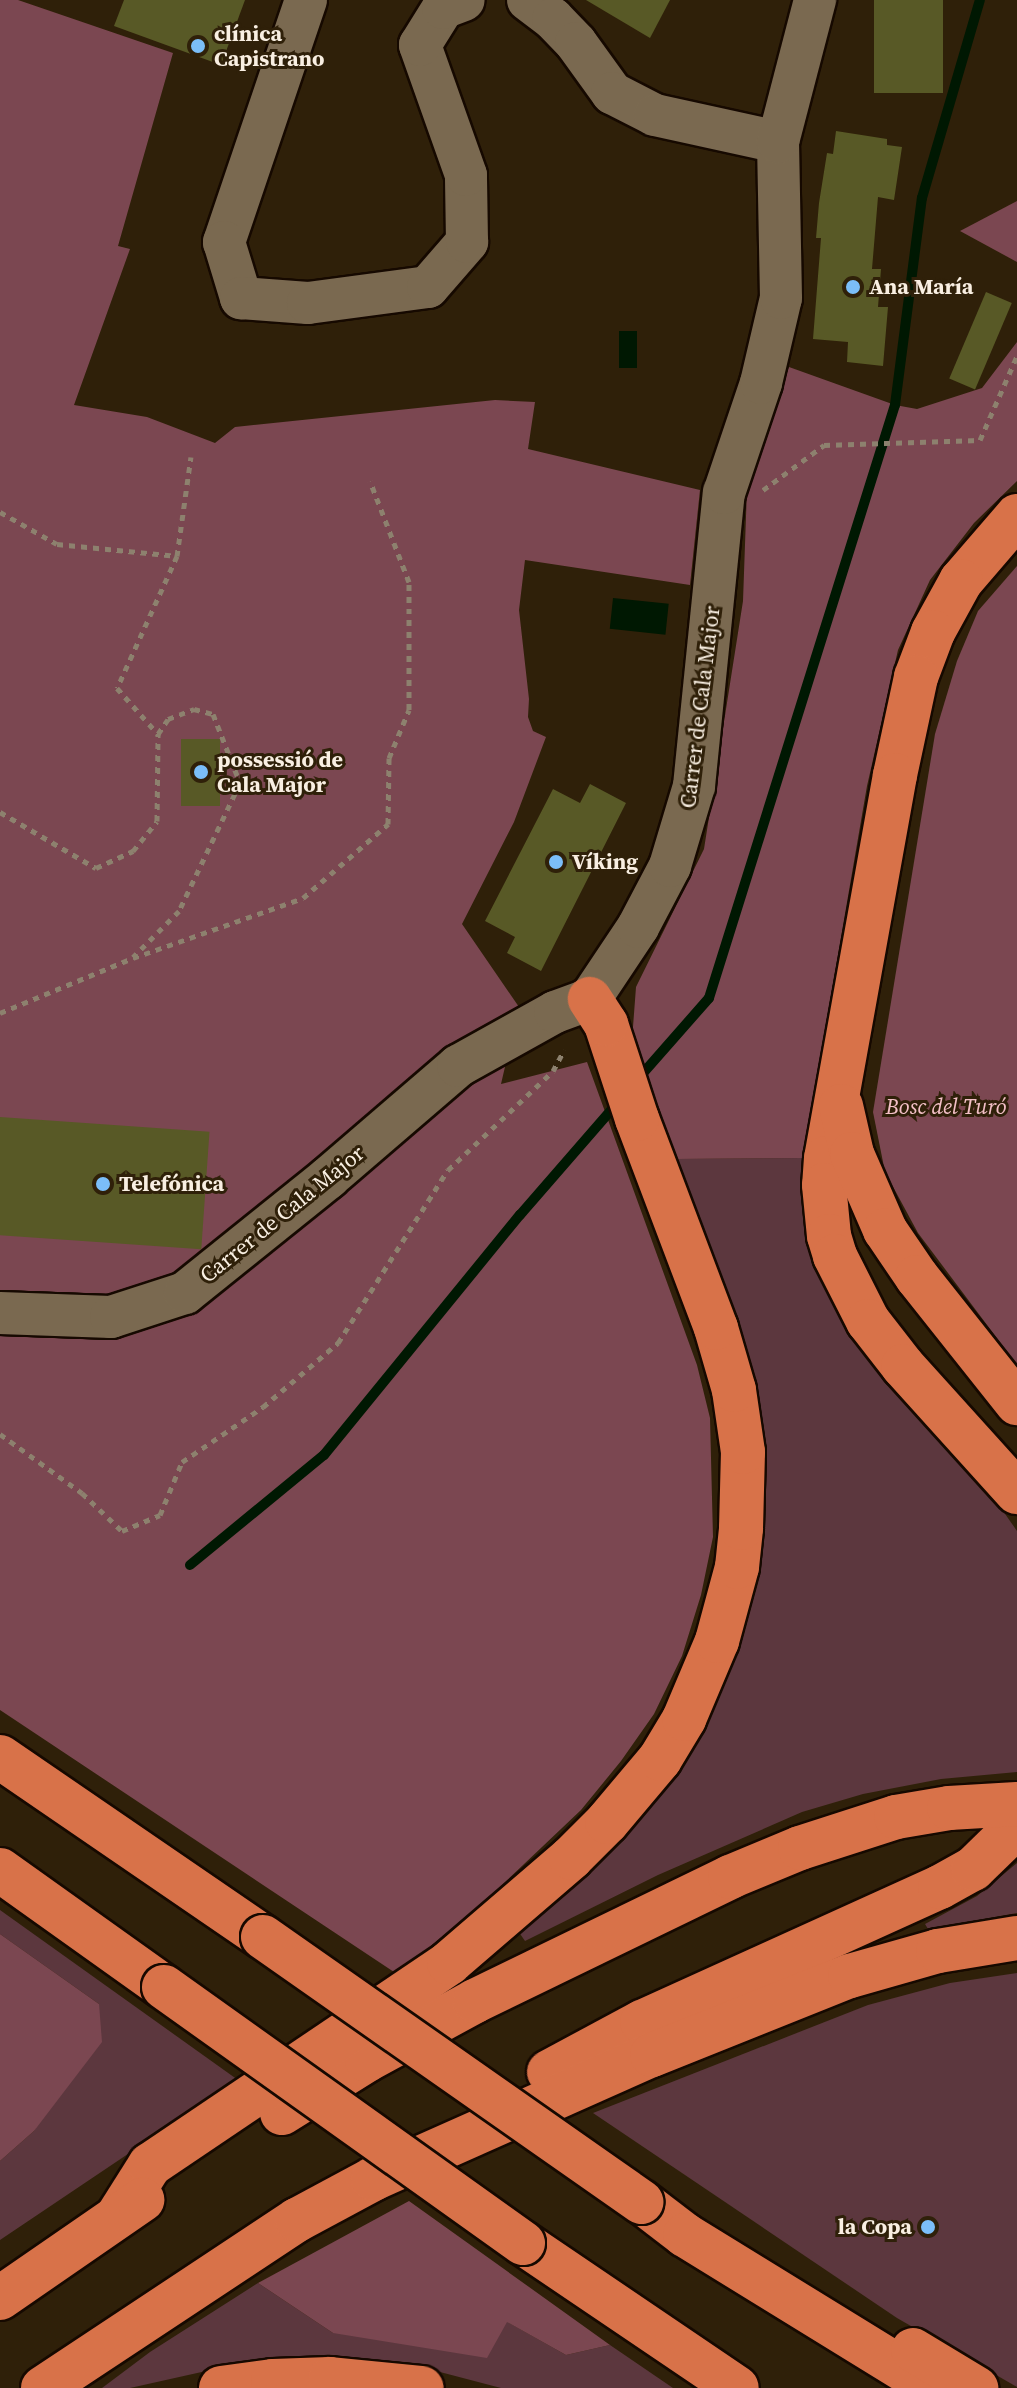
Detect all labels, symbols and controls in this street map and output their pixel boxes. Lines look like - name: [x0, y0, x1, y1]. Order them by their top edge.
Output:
- place label: clínica Capistrano: [214, 20, 325, 72]
- marker: clínica Capistrano: [189, 37, 207, 55]
- place label: Ana María: [869, 274, 973, 300]
- marker: Ana María: [844, 278, 862, 296]
- street label: Carrer de Cala Major: [674, 604, 726, 810]
- place label: possessió de Cala Major: [217, 746, 343, 798]
- marker: possessió de Cala Major: [192, 763, 210, 781]
- place label: Víking: [572, 849, 638, 875]
- marker: Víking: [547, 853, 565, 871]
- park label: Bosc del Turó: [885, 1094, 1007, 1120]
- street label: Carrer de Cala Major: [195, 1140, 369, 1288]
- place label: Telefónica: [119, 1171, 224, 1197]
- marker: Telefónica: [94, 1175, 112, 1193]
- place label: la Copa: [838, 2214, 912, 2240]
- marker: la Copa: [919, 2218, 937, 2236]

